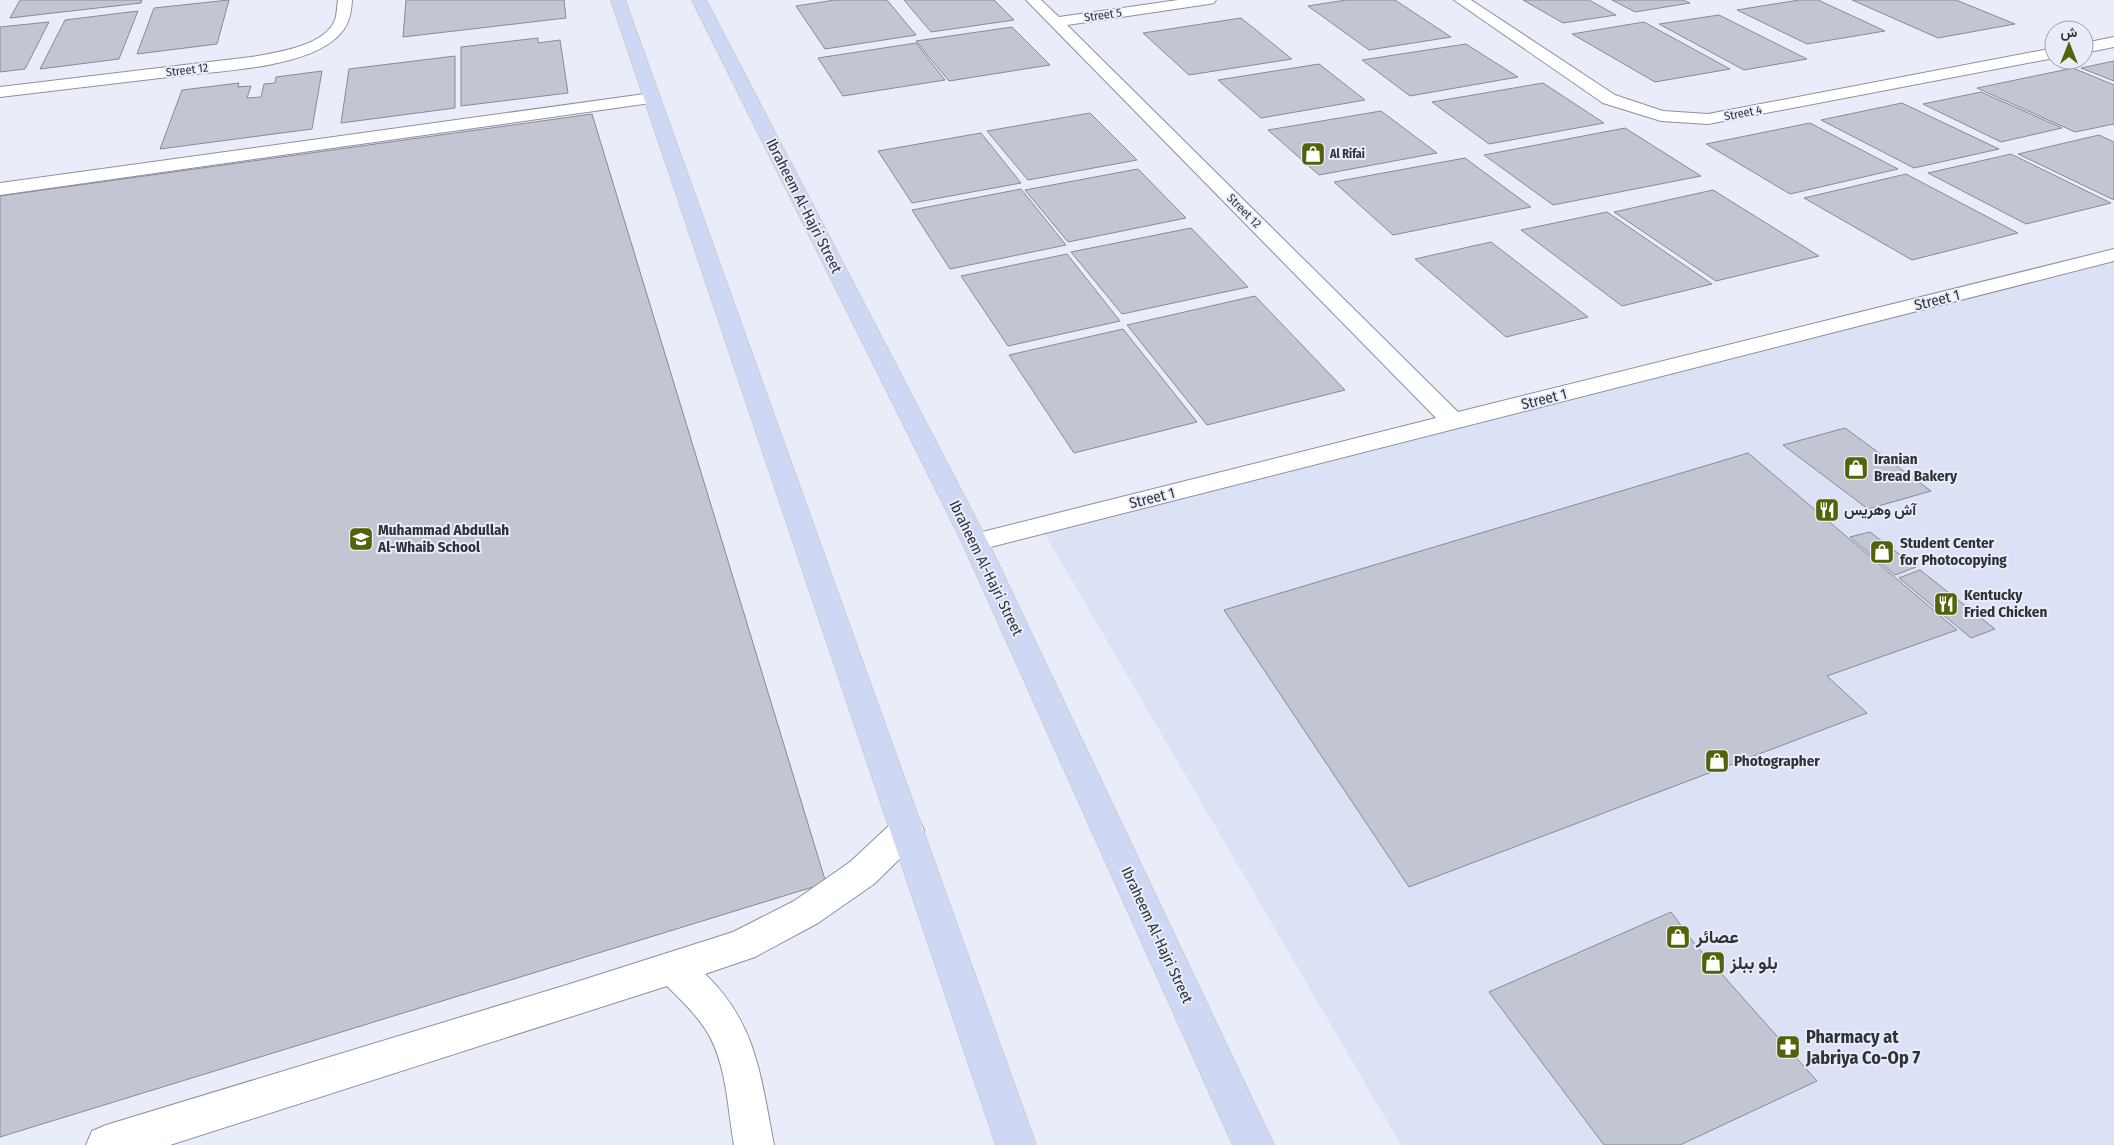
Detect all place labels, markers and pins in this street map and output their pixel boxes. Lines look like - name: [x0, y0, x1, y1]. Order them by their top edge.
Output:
- shop icon: Al Rifai: [1300, 141, 1326, 167]
- place label: Al Rifai: [1329, 147, 1365, 161]
- place label: Iranian Bread Bakery: [1874, 450, 1958, 485]
- shop icon: Iranian Bread Bakery: [1843, 455, 1869, 481]
- restaurant icon: آش وهريس: [1814, 497, 1840, 523]
- place label: آش وهريس: [1844, 501, 1917, 519]
- place label: Muhammad Abdullah Al-Whaib School: [377, 521, 509, 556]
- school or university icon: Muhammad Abdullah Al-Whaib School: [348, 526, 374, 552]
- place label: Student Center for Photocopying: [1900, 534, 2007, 569]
- shop icon: Student Center for Photocopying: [1869, 539, 1895, 565]
- place label: Kentucky Fried Chicken: [1964, 586, 2047, 621]
- restaurant icon: Kentucky Fried Chicken: [1933, 591, 1959, 617]
- shop icon: Photographer: [1704, 748, 1730, 774]
- place label: Photographer: [1734, 752, 1820, 770]
- shop icon: عصائر: [1665, 924, 1691, 950]
- place label: عصائر: [1695, 926, 1739, 948]
- shop icon: بلو ببلز: [1700, 950, 1726, 976]
- place label: بلو ببلز: [1729, 952, 1778, 974]
- place label: Pharmacy at Jabriya Co-Op 7: [1805, 1026, 1920, 1069]
- pharmacy icon: Pharmacy at Jabriya Co-Op 7: [1775, 1034, 1801, 1060]

